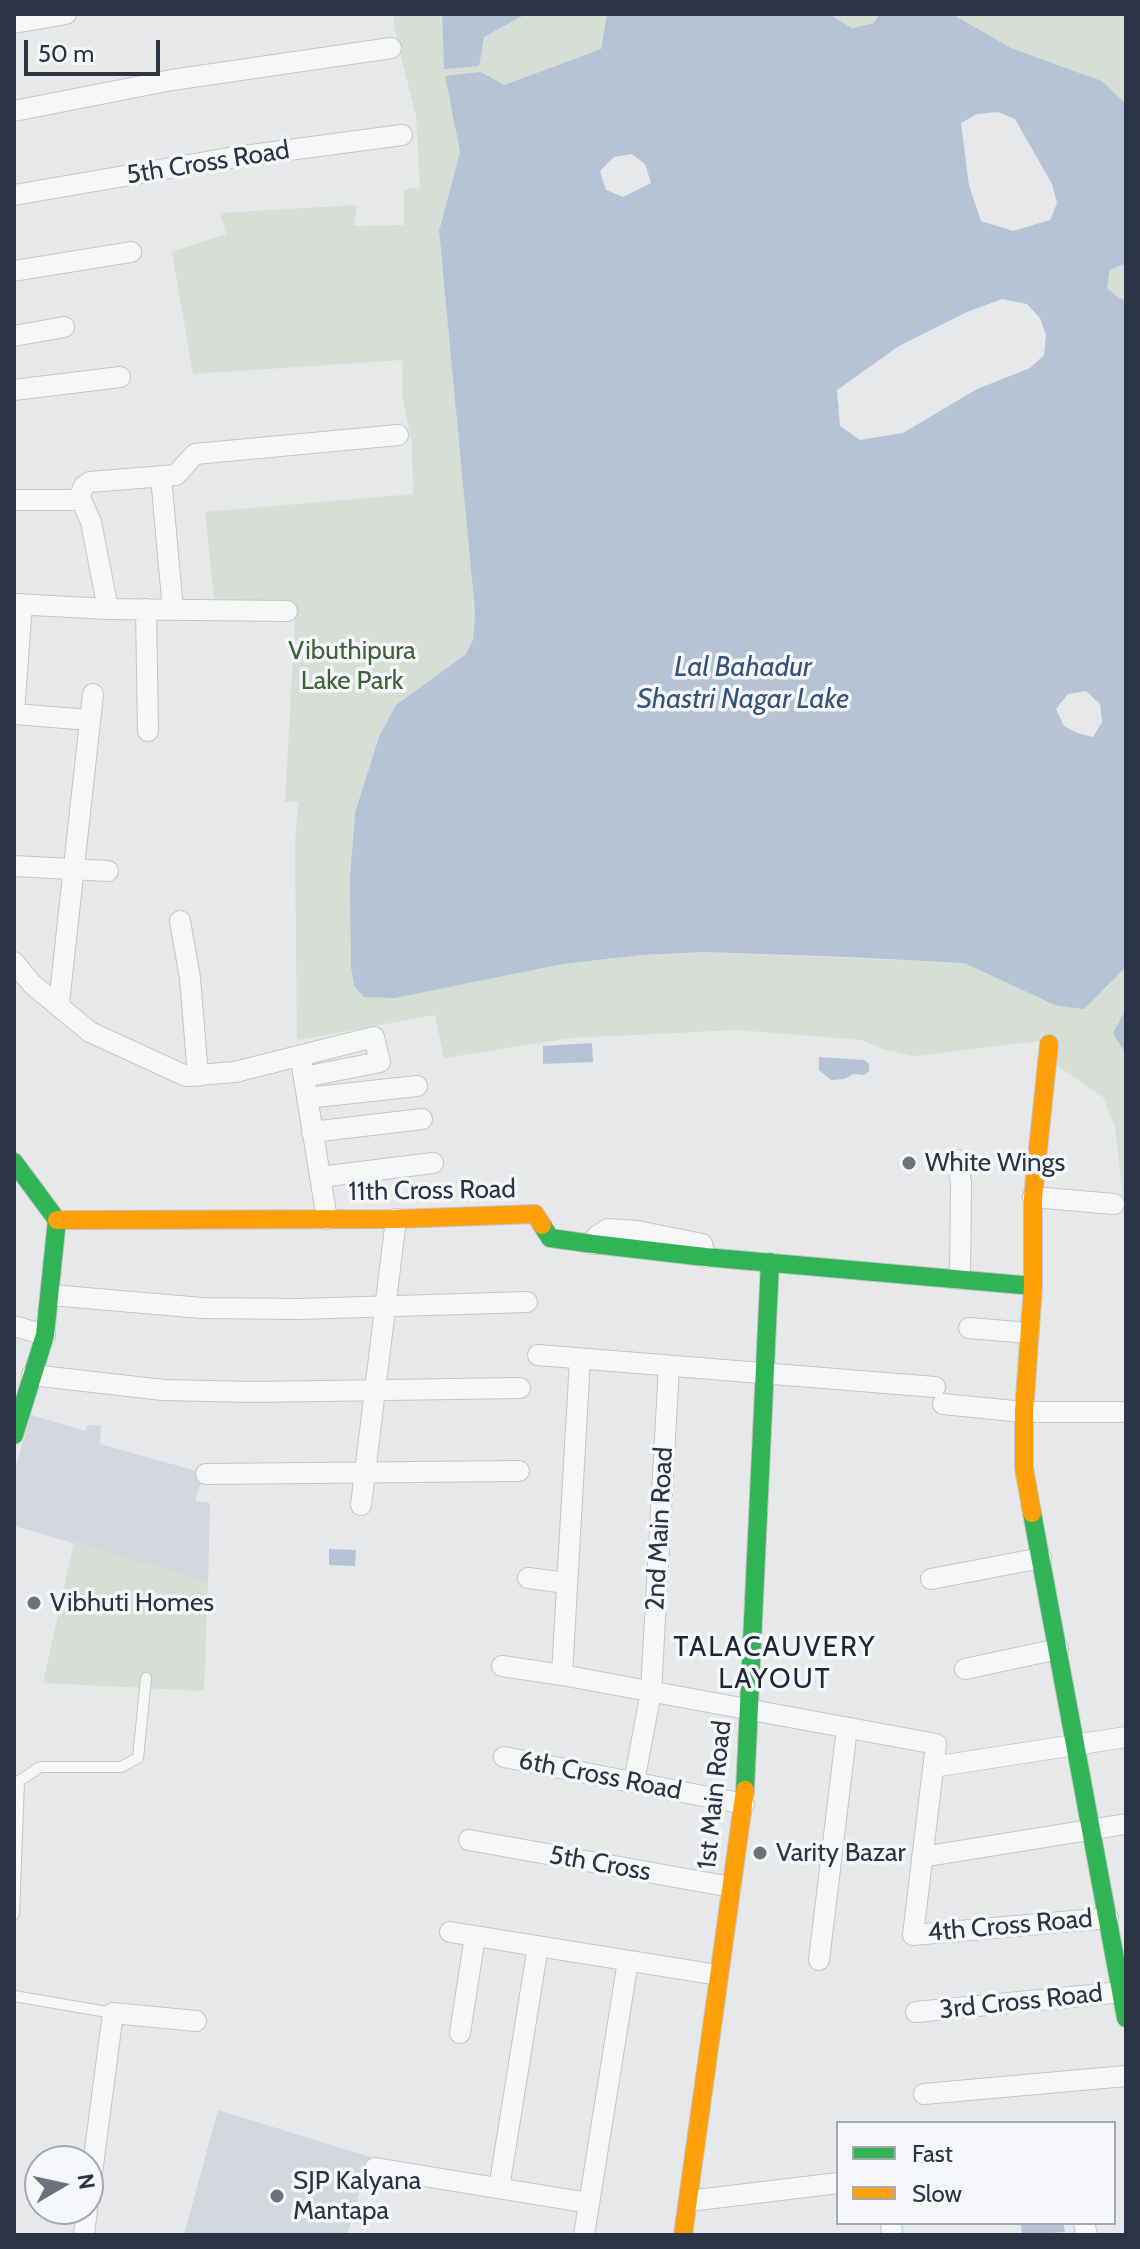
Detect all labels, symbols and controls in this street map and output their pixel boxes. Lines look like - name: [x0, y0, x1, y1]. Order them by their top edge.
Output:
- scale bar: [28, 24, 164, 74]
- text: 50 m: [38, 39, 94, 68]
- street label: 5th Cross Road: [124, 135, 292, 191]
- park label: Vibuthipura Lake Park: [288, 635, 416, 696]
- water label: Lal Bahadur Shastri Nagar Lake: [637, 651, 849, 717]
- place label: White Wings: [925, 1147, 1065, 1179]
- marker: White Wings: [900, 1154, 918, 1172]
- street label: 11th Cross Road: [348, 1174, 516, 1208]
- street label: 2nd Main Road: [640, 1446, 680, 1612]
- place label: Vibhuti Homes: [50, 1587, 214, 1619]
- marker: Vibhuti Homes: [25, 1594, 43, 1612]
- district label: TALACAUVERY LAYOUT: [674, 1631, 876, 1697]
- street label: 1st Main Road: [692, 1719, 738, 1871]
- street label: 6th Cross Road: [516, 1745, 684, 1807]
- place label: Varity Bazar: [776, 1837, 906, 1869]
- street label: 5th Cross: [547, 1840, 653, 1888]
- marker: Varity Bazar: [751, 1844, 769, 1862]
- street label: 4th Cross Road: [926, 1903, 1094, 1949]
- street label: 3rd Cross Road: [938, 1978, 1104, 2026]
- legend: [836, 2121, 1116, 2225]
- text: Fast: [912, 2139, 953, 2168]
- north arrow: [24, 2145, 104, 2225]
- place label: SJP Kalyana Mantapa: [293, 2165, 421, 2226]
- text: N: [72, 2172, 101, 2191]
- text: Slow: [912, 2179, 962, 2208]
- marker: SJP Kalyana Mantapa: [268, 2187, 286, 2205]

